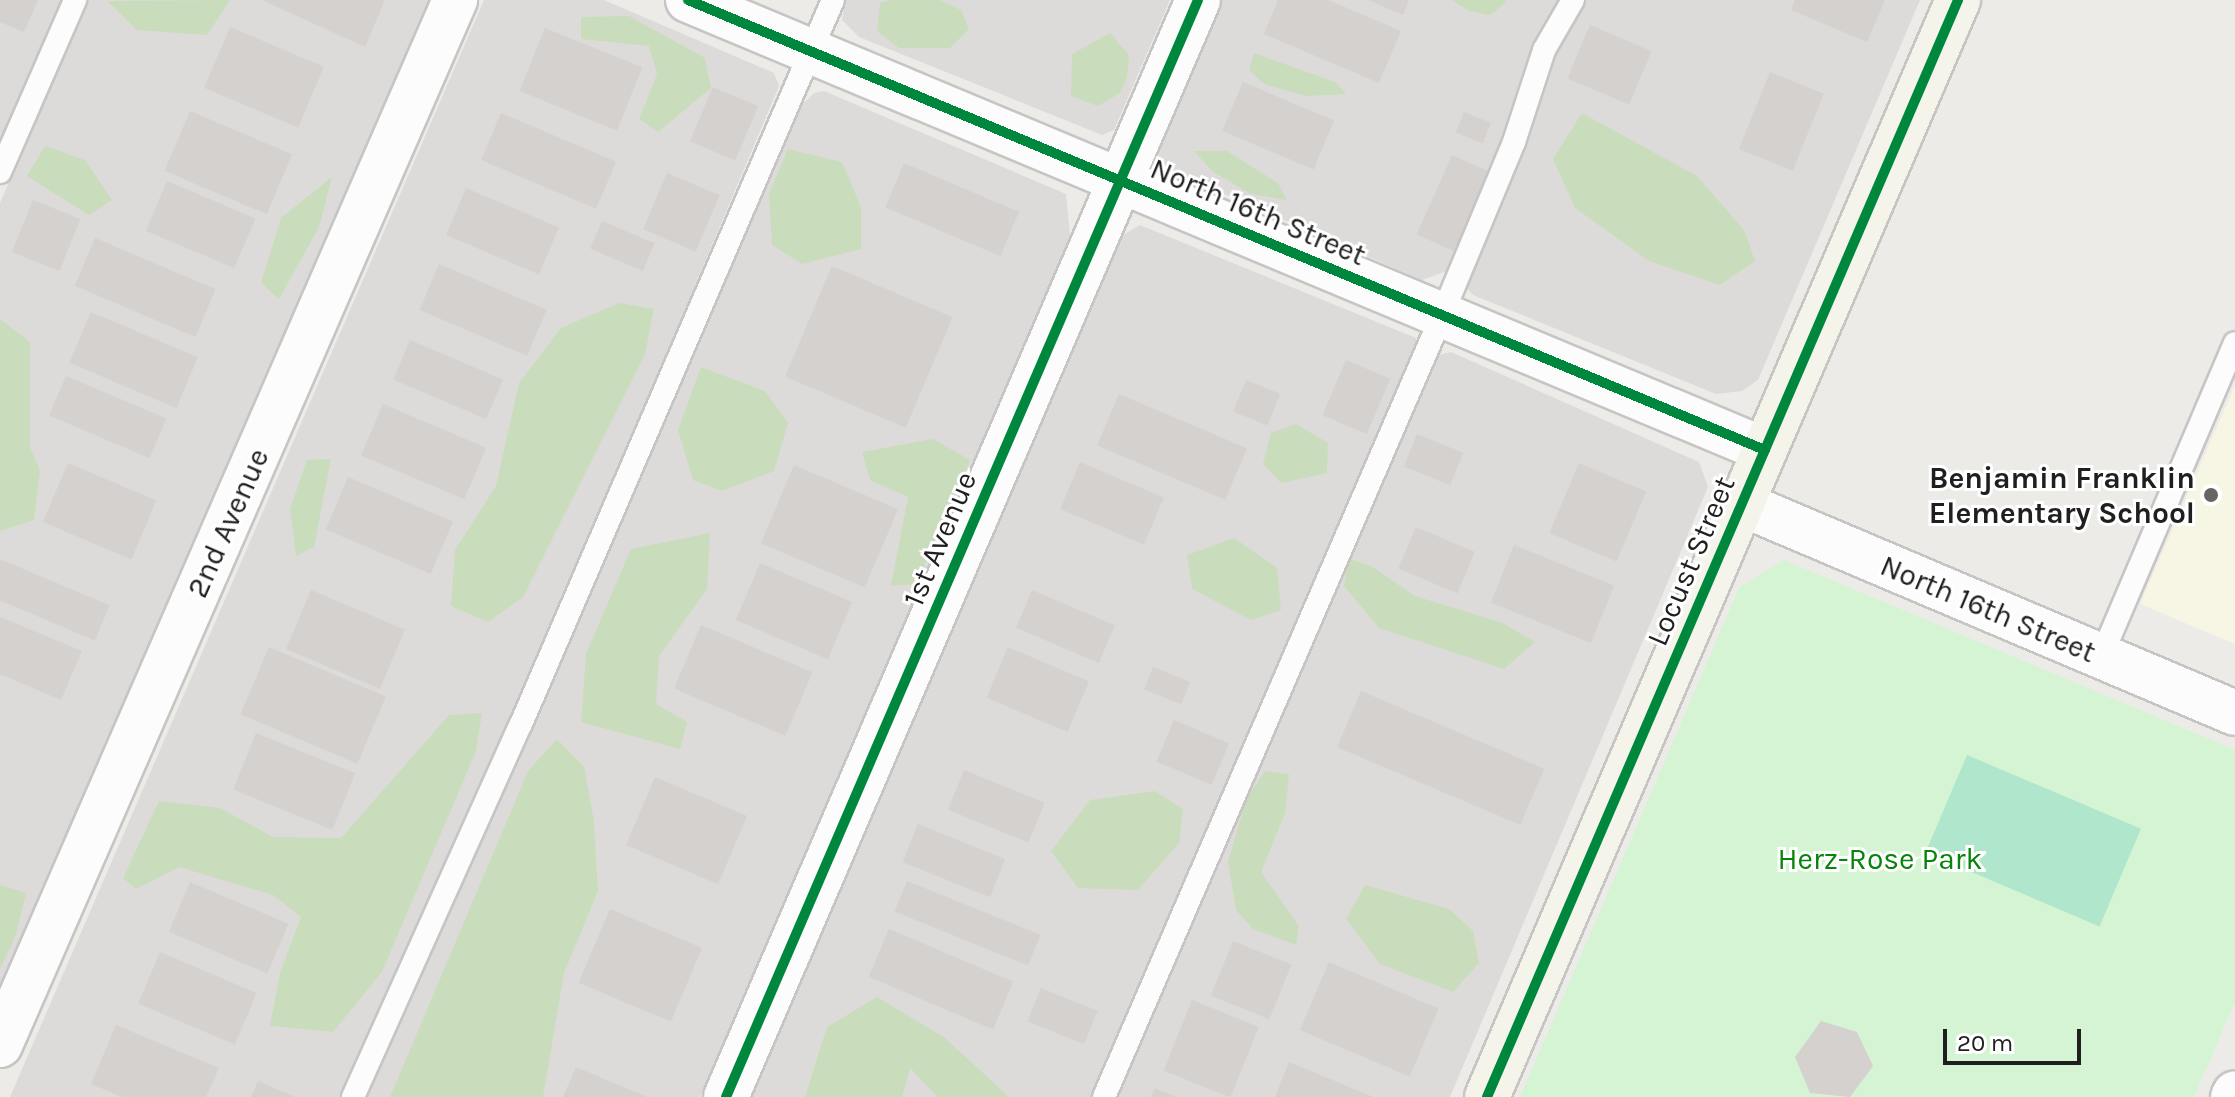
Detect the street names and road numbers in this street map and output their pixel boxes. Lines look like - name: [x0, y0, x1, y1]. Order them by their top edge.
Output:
- street label: North 16th Street: [1145, 150, 1371, 274]
- street label: 2nd Avenue: [179, 443, 277, 603]
- street label: 1st Avenue: [896, 466, 984, 612]
- street label: Locust Street: [1639, 471, 1743, 651]
- street label: North 16th Street: [1875, 547, 2101, 671]

